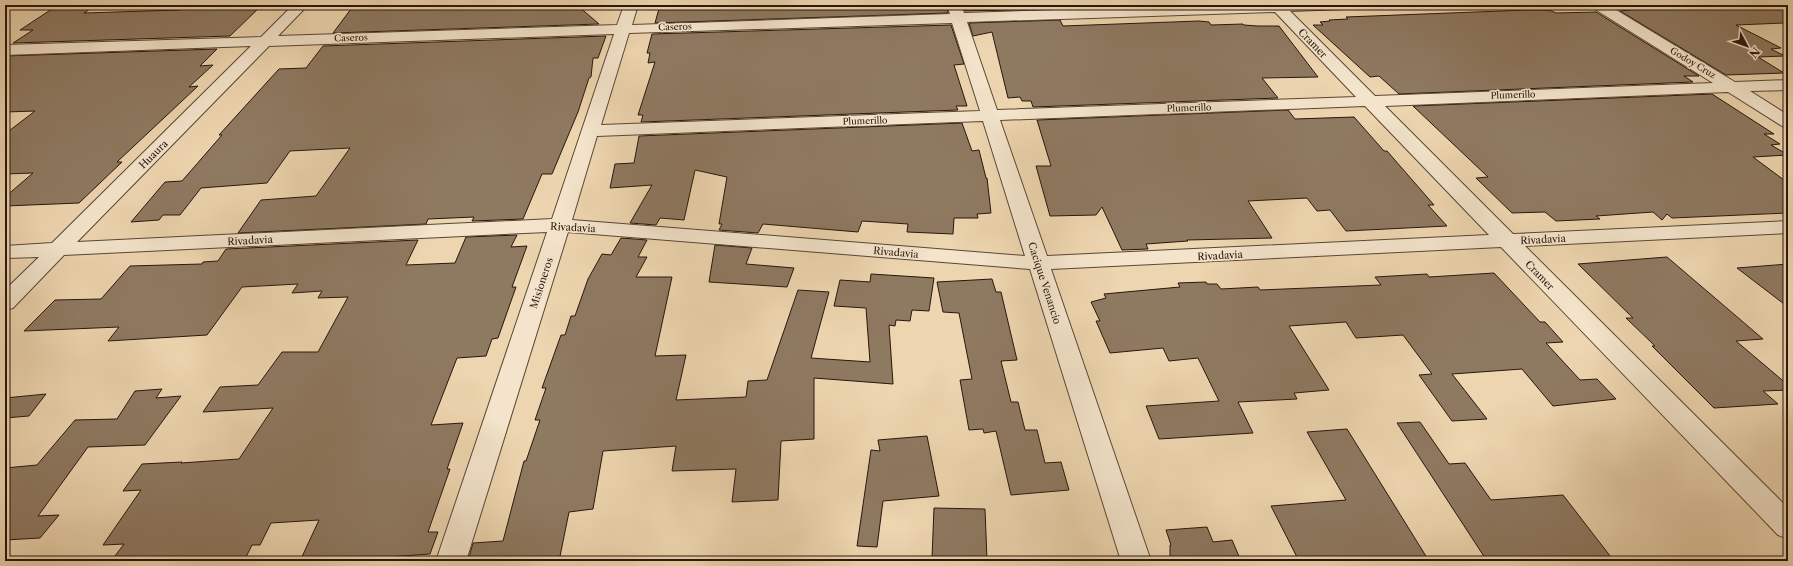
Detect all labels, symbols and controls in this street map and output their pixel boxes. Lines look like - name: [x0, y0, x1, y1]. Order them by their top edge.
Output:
- street label: Caseros: [658, 20, 692, 33]
- street label: Cramer: [1295, 26, 1330, 61]
- north arrow: [1727, 26, 1767, 66]
- street label: Caseros: [334, 31, 368, 44]
- text: N: [1746, 44, 1763, 61]
- street label: Godoy Cruz: [1668, 45, 1718, 81]
- street label: Plumerillo: [1490, 88, 1536, 101]
- street label: Plumerillo: [1166, 101, 1212, 114]
- street label: Plumerillo: [842, 114, 888, 127]
- street label: Huaura: [136, 137, 171, 171]
- street label: Rivadavia: [550, 220, 597, 235]
- street label: Rivadavia: [1520, 232, 1567, 247]
- street label: Rivadavia: [227, 233, 274, 248]
- street label: Cacique Venancio: [1025, 240, 1064, 326]
- street label: Rivadavia: [873, 244, 920, 261]
- street label: Rivadavia: [1197, 248, 1244, 263]
- street label: Misioneros: [527, 256, 556, 310]
- street label: Cramer: [1522, 258, 1557, 293]

